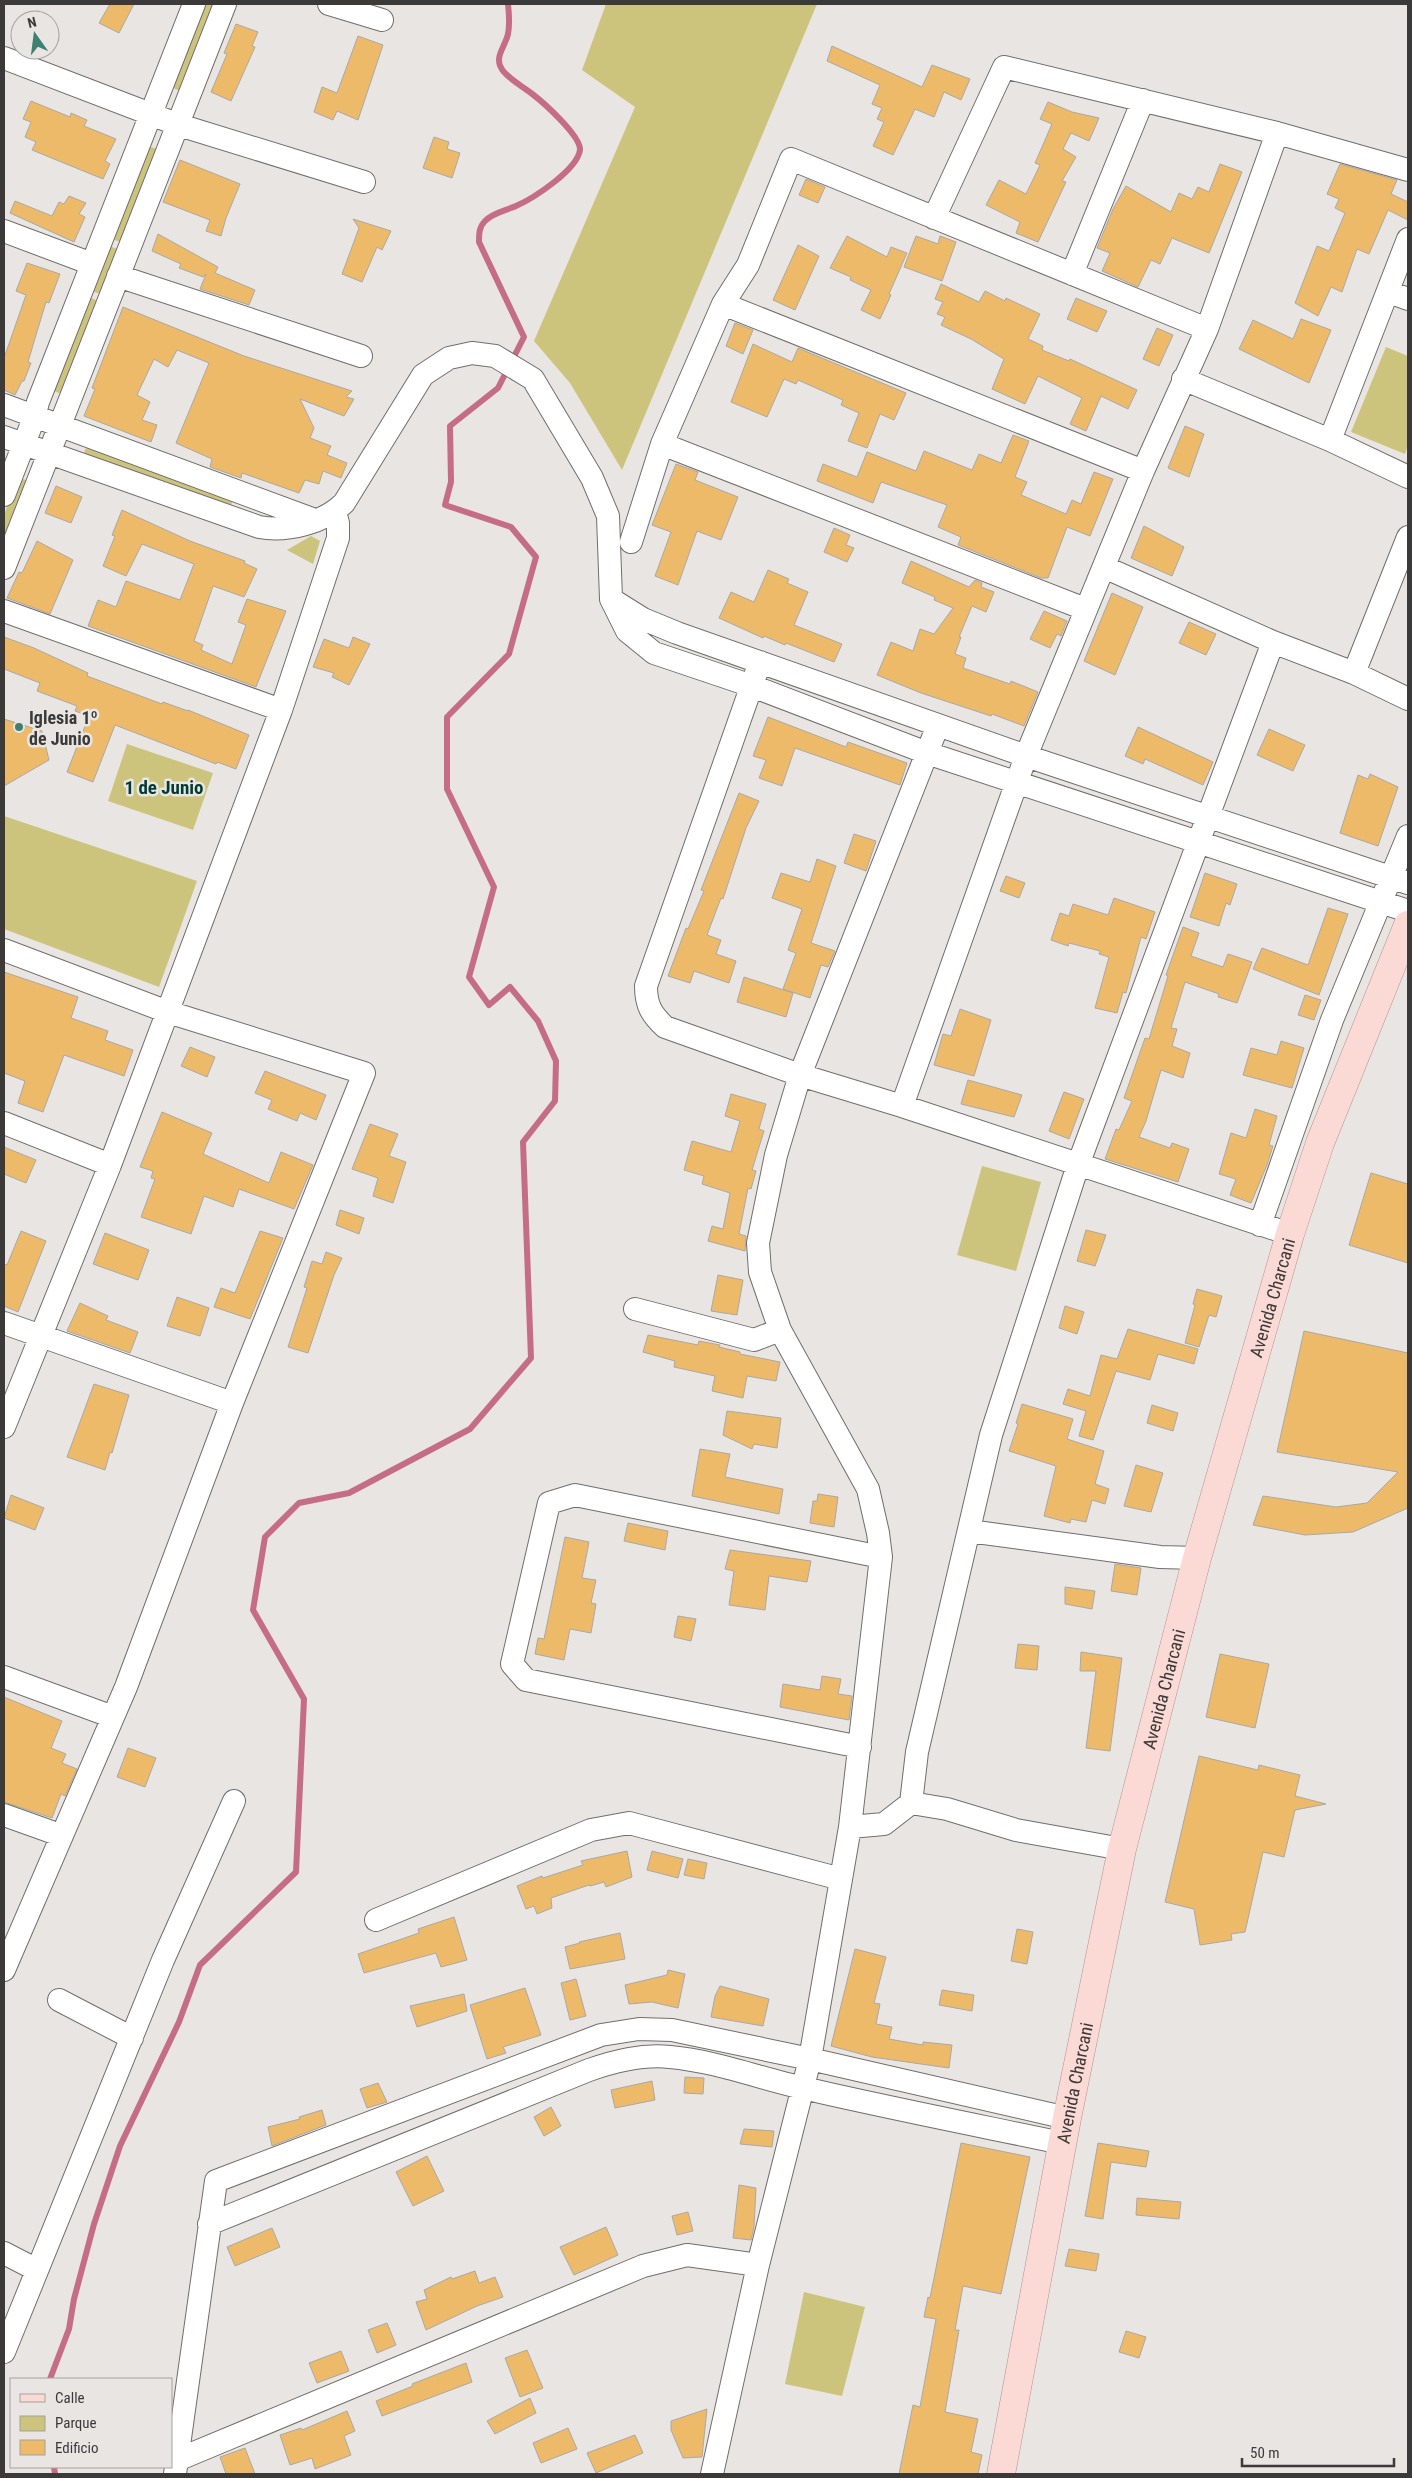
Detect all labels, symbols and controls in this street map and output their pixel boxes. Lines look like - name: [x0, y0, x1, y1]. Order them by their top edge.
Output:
- north arrow: [10, 10, 60, 60]
- text: N: [26, 14, 38, 31]
- place label: Iglesia 1º de Junio: [29, 707, 98, 749]
- marker: Iglesia 1º de Junio: [13, 721, 25, 733]
- district label: 1 de Junio: [124, 776, 204, 799]
- street label: Avenida Charcani: [1245, 1236, 1299, 1360]
- street label: Avenida Charcani: [1138, 1627, 1189, 1751]
- street label: Avenida Charcani: [1052, 2020, 1097, 2145]
- legend: [10, 2378, 172, 2468]
- text: Calle: [55, 2389, 85, 2407]
- text: Parque: [55, 2414, 97, 2432]
- scale bar: [1242, 2436, 1394, 2468]
- text: Edificio: [55, 2439, 98, 2457]
- text: 50 m: [1250, 2444, 1280, 2462]

